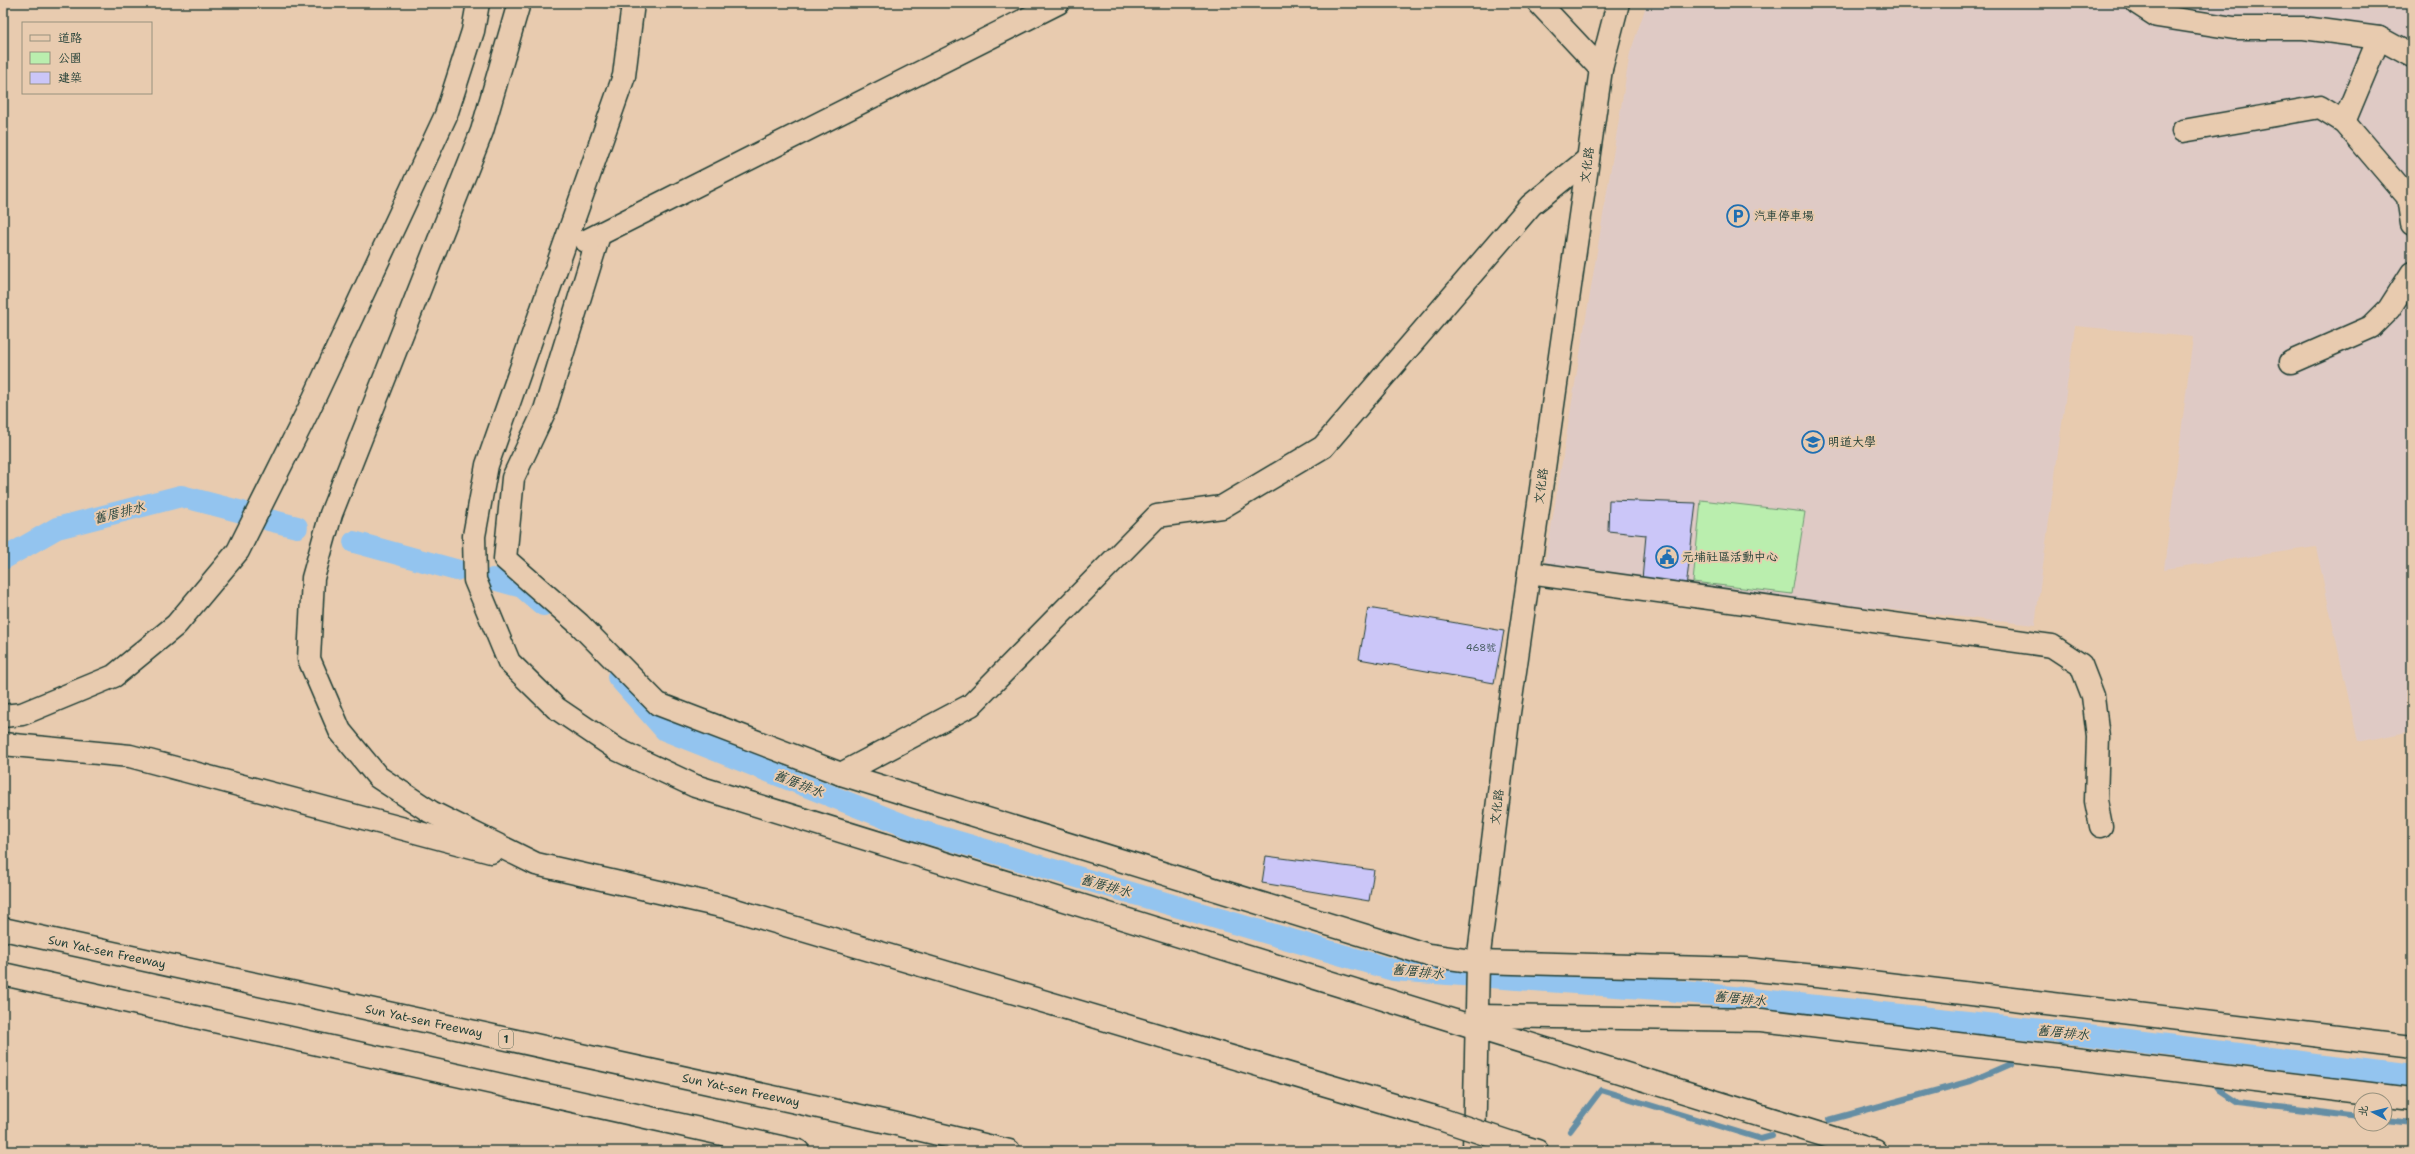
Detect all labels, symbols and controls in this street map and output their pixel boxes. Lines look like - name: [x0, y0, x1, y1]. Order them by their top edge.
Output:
- legend: [22, 22, 152, 94]
- text: 道路: [58, 30, 82, 46]
- text: 公園: [58, 50, 82, 66]
- text: 建築: [58, 70, 82, 86]
- street label: 文化路: [1577, 146, 1597, 184]
- parking icon: 汽車停車場: [1725, 203, 1751, 229]
- place label: 汽車停車場: [1754, 208, 1814, 224]
- school or university icon: 明道大學: [1800, 429, 1826, 455]
- place label: 明道大學: [1828, 434, 1876, 450]
- street label: 文化路: [1531, 467, 1551, 505]
- water label: 舊厝排水: [92, 498, 147, 527]
- public building icon: 元埔社區活動中心: [1654, 544, 1680, 570]
- place label: 元埔社區活動中心: [1682, 549, 1778, 565]
- house number: 468號: [1466, 641, 1496, 654]
- water label: 舊厝排水: [772, 766, 827, 801]
- street label: 文化路: [1487, 788, 1507, 826]
- water label: 舊厝排水: [1079, 870, 1134, 901]
- street label: Sun Yat-sen Freeway: [47, 932, 167, 972]
- water label: 舊厝排水: [1391, 960, 1446, 983]
- water label: 舊厝排水: [1713, 987, 1768, 1010]
- street label: Sun Yat-sen Freeway: [364, 1001, 484, 1041]
- water label: 舊厝排水: [2036, 1021, 2091, 1044]
- road number: 1: [499, 1030, 513, 1048]
- street label: Sun Yat-sen Freeway: [681, 1070, 801, 1110]
- north arrow: [2353, 1092, 2393, 1132]
- text: 北: [2355, 1104, 2372, 1117]

